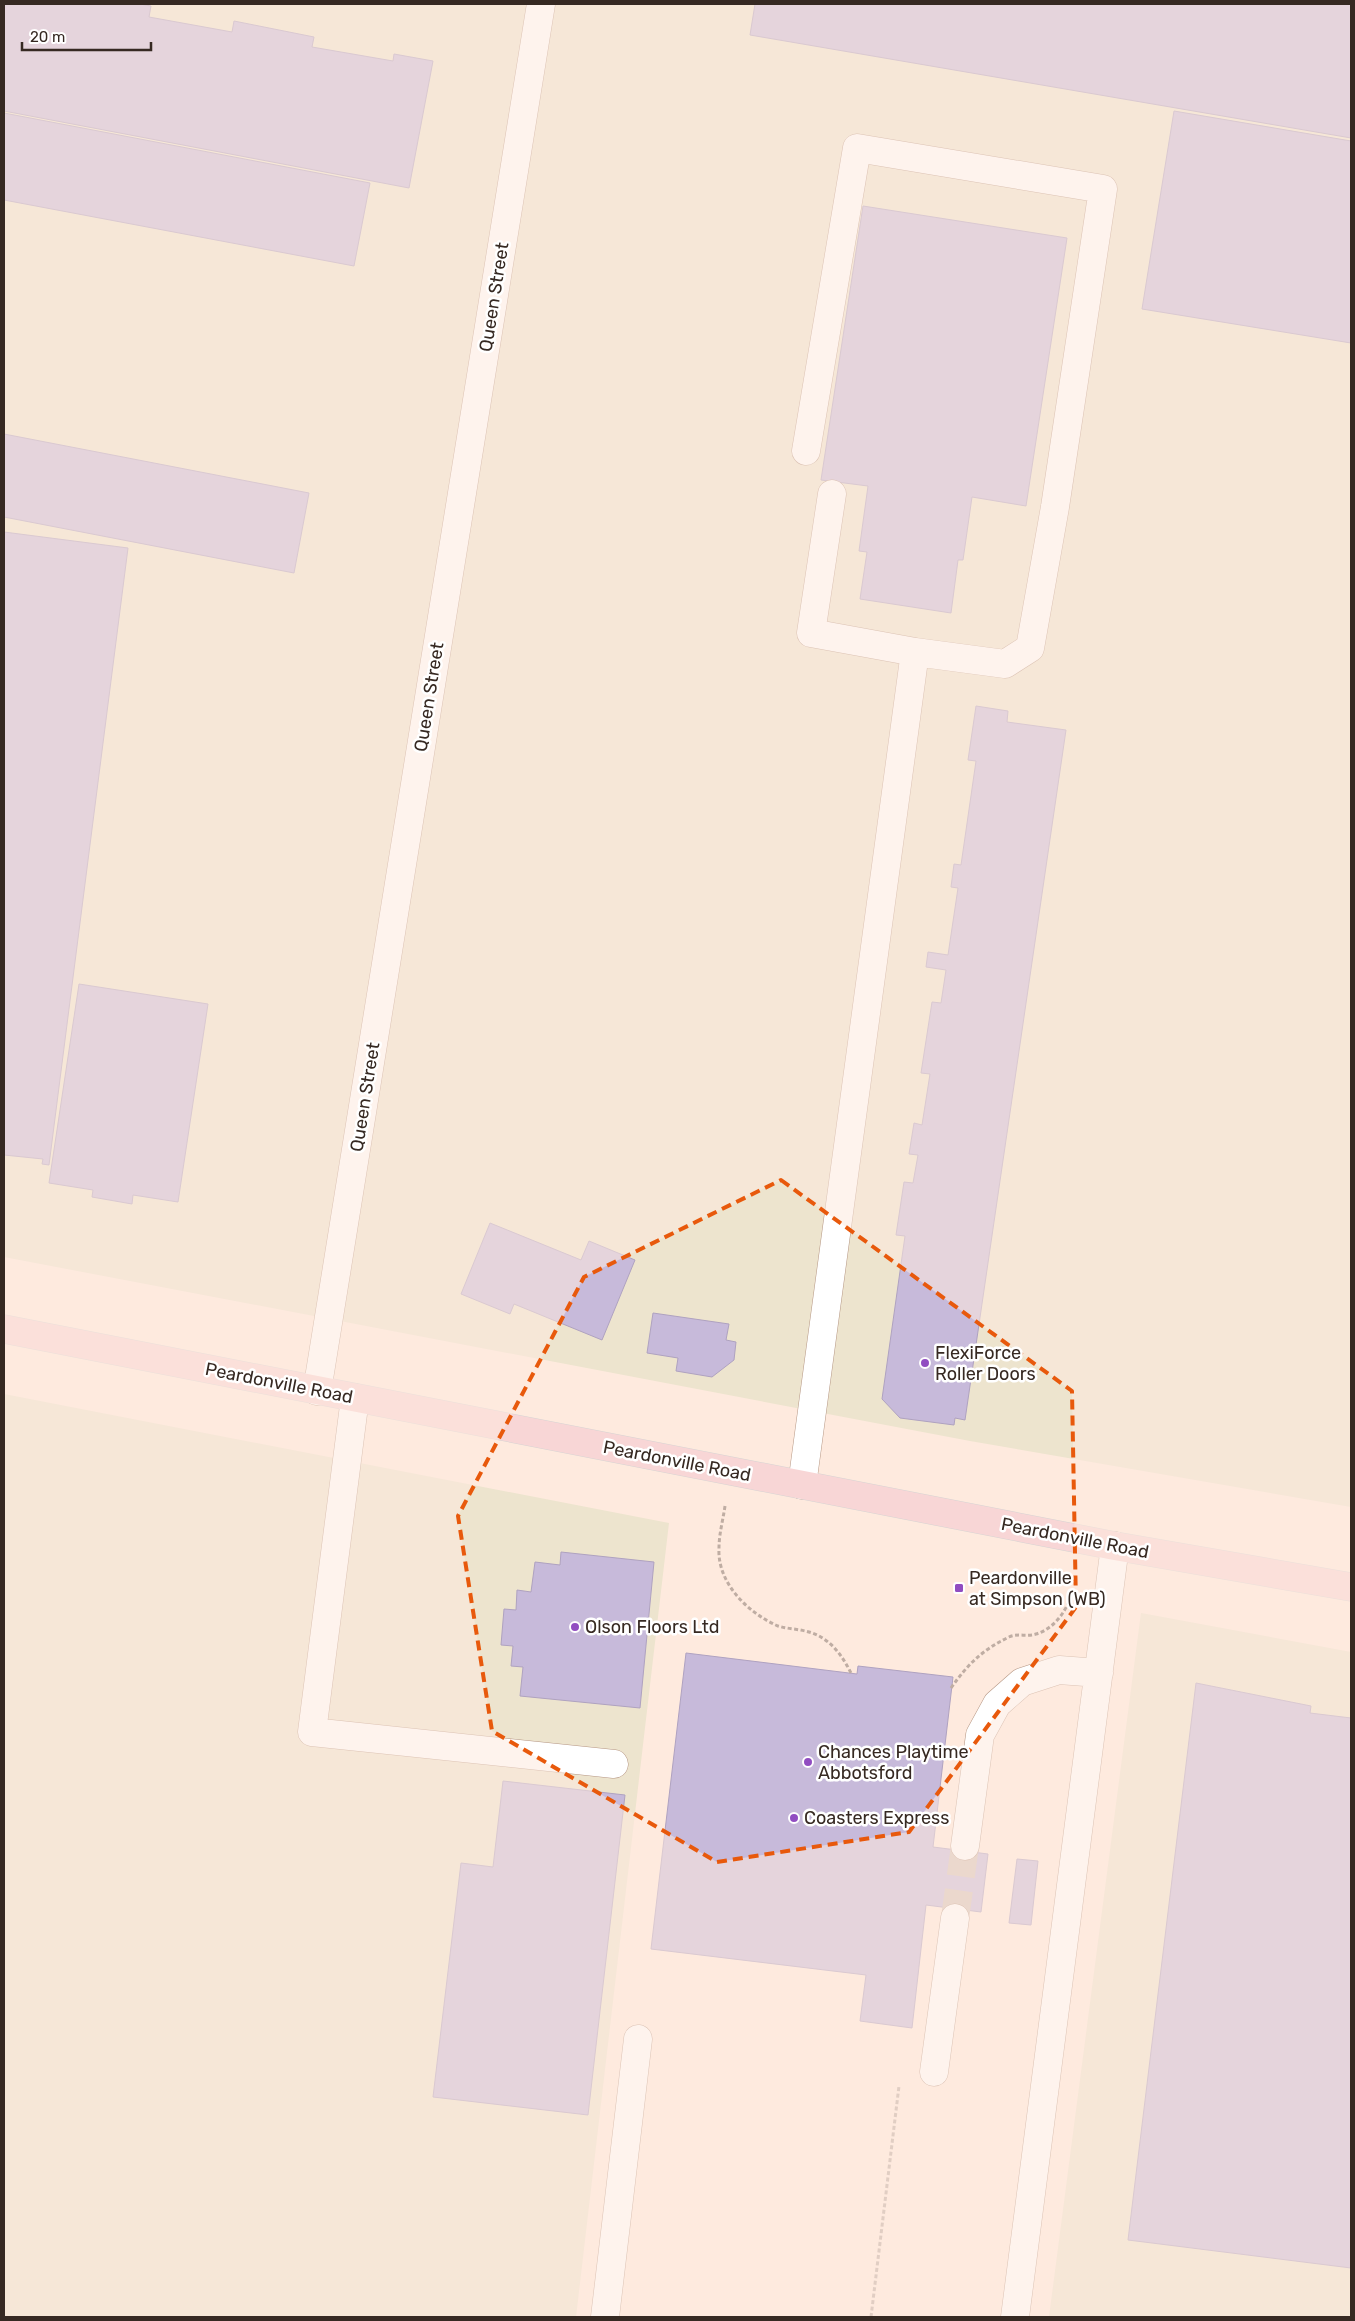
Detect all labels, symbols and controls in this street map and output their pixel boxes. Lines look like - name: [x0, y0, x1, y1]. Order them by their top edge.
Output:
- scale bar: [22, 20, 151, 52]
- text: 20 m: [30, 28, 65, 46]
- street label: Queen Street: [474, 241, 514, 353]
- street label: Queen Street: [409, 641, 449, 753]
- street label: Queen Street: [345, 1041, 385, 1153]
- place label: FlexiForce Roller Doors: [935, 1342, 1036, 1385]
- marker: FlexiForce Roller Doors: [919, 1357, 931, 1369]
- street label: Peardonville Road: [203, 1358, 355, 1408]
- street label: Peardonville Road: [601, 1436, 753, 1486]
- street label: Peardonville Road: [999, 1513, 1151, 1563]
- place label: Peardonville at Simpson (WB): [969, 1567, 1106, 1610]
- marker: Peardonville at Simpson (WB): [953, 1582, 965, 1594]
- place label: Olson Floors Ltd: [585, 1616, 719, 1638]
- marker: Olson Floors Ltd: [569, 1621, 581, 1633]
- place label: Chances Playtime Abbotsford: [818, 1741, 968, 1784]
- marker: Chances Playtime Abbotsford: [802, 1756, 814, 1768]
- place label: Coasters Express: [804, 1807, 949, 1829]
- marker: Coasters Express: [788, 1812, 800, 1824]

